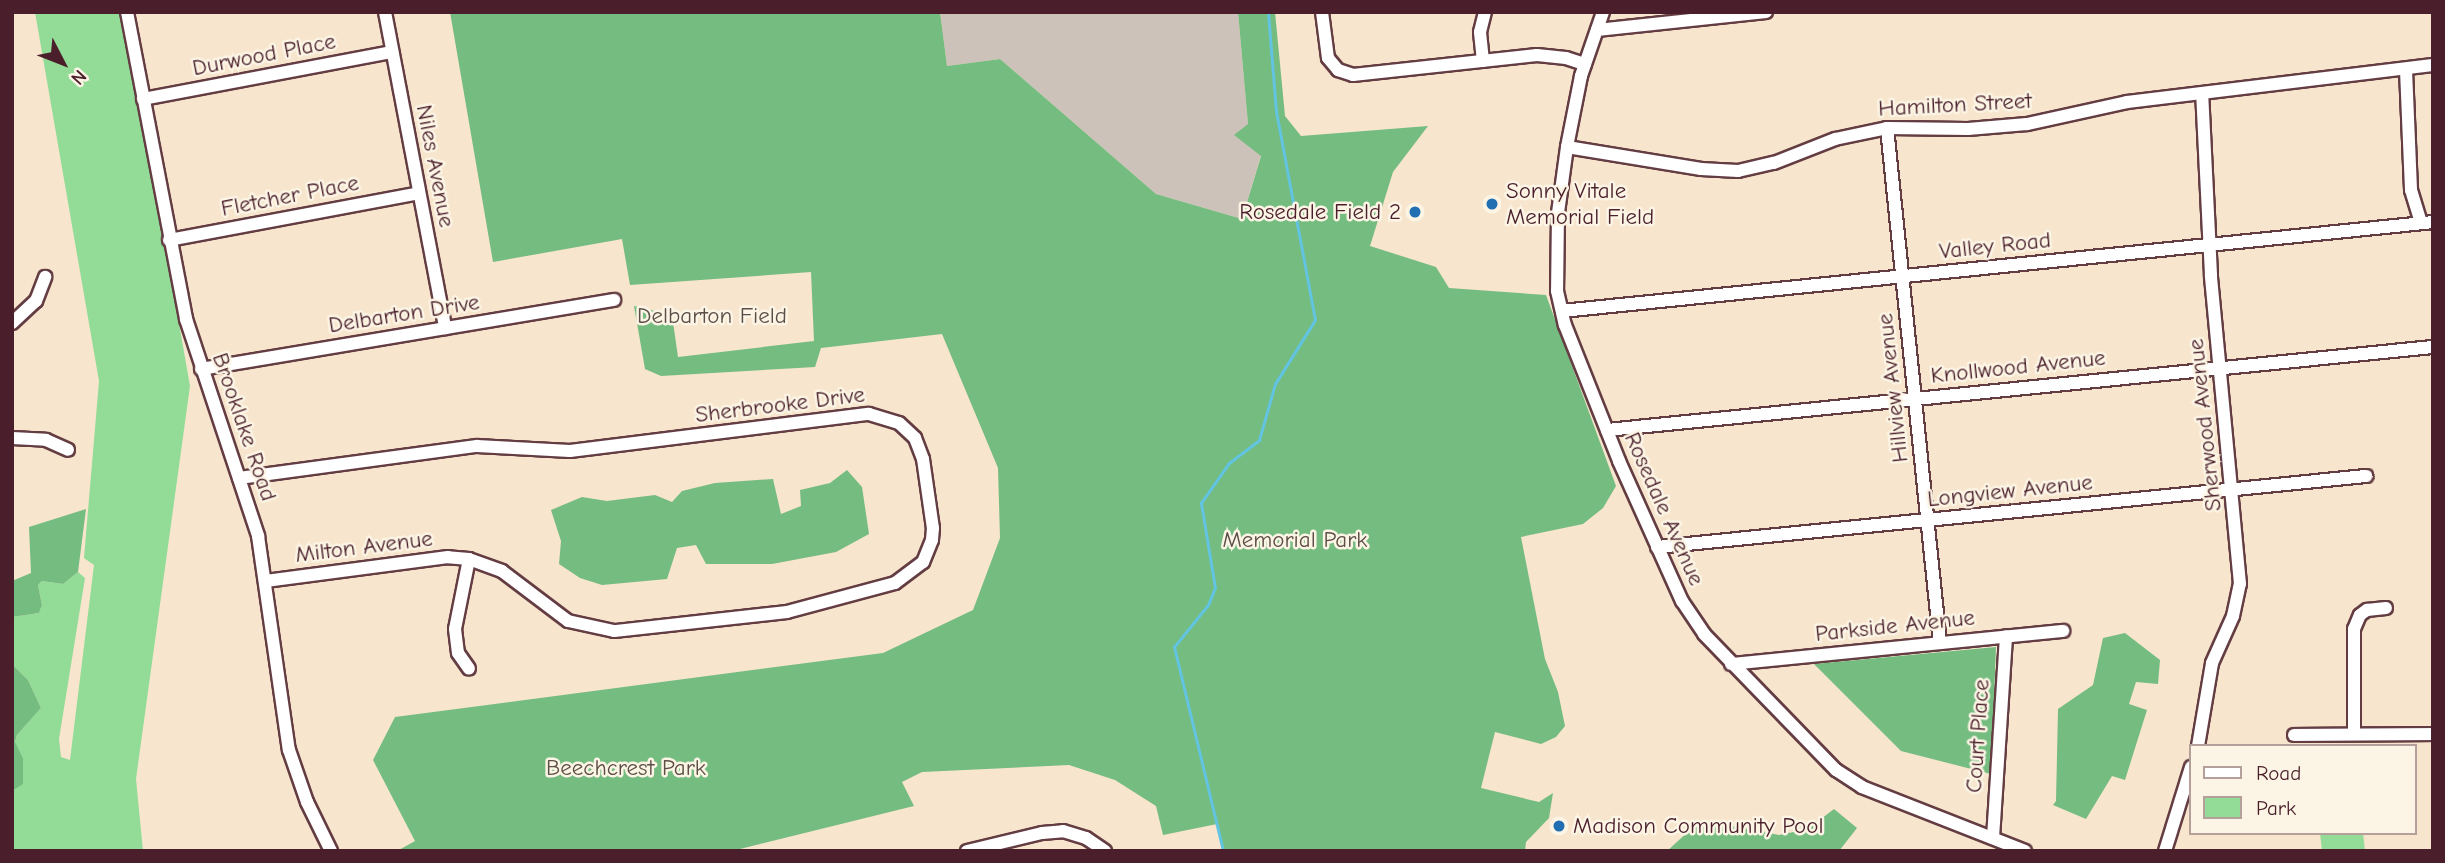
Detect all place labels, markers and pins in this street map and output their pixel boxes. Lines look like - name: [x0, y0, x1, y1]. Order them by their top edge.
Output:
- place label: Sonny Vitale Memorial Field: [1506, 177, 1654, 231]
- marker: Sonny Vitale Memorial Field: [1484, 196, 1500, 212]
- place label: Rosedale Field 2: [1239, 198, 1401, 226]
- marker: Rosedale Field 2: [1407, 204, 1423, 220]
- place label: Madison Community Pool: [1573, 812, 1823, 840]
- marker: Madison Community Pool: [1551, 818, 1567, 834]

